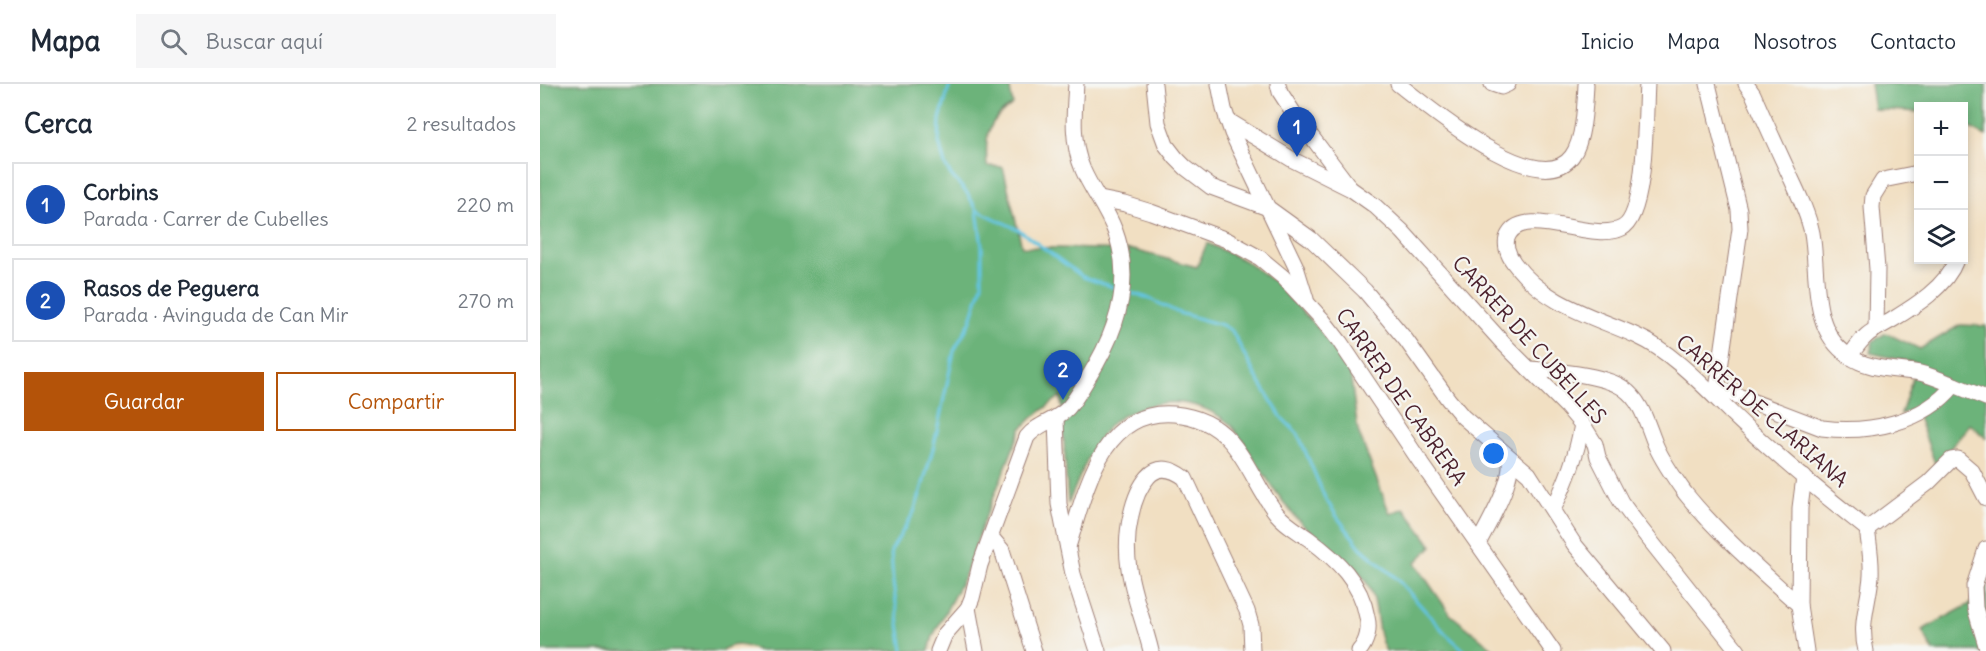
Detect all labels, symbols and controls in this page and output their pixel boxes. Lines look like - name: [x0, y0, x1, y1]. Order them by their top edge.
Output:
- search box: [136, 14, 556, 68]
- text: Mapa: [30, 23, 100, 59]
- icon: search: [157, 25, 190, 58]
- text: Buscar aquí: [205, 27, 323, 55]
- text: Inicio: [1581, 28, 1634, 55]
- text: Mapa: [1667, 28, 1720, 55]
- text: Nosotros: [1753, 28, 1837, 55]
- text: Contacto: [1870, 28, 1956, 55]
- map controls: [1914, 102, 1968, 264]
- button: +: [1914, 102, 1968, 156]
- text: Cerca: [24, 107, 93, 140]
- pin: 1: [1278, 107, 1317, 157]
- text: 2 resultados: [407, 111, 516, 136]
- button: −: [1914, 156, 1968, 210]
- text: Corbins: [83, 178, 158, 206]
- text: 1: [42, 192, 49, 217]
- text: 220 m: [457, 192, 514, 217]
- text: Parada · Carrer de Cubelles: [83, 206, 329, 231]
- button: layers: [1914, 210, 1968, 264]
- street label: CARRER DE CUBELLES: [1446, 250, 1612, 430]
- text: Rasos de Peguera: [83, 274, 259, 302]
- text: 2: [40, 288, 51, 313]
- text: 270 m: [458, 288, 514, 313]
- text: Parada · Avinguda de Can Mir: [83, 302, 348, 327]
- street label: CARRER DE CABRERA: [1330, 303, 1473, 491]
- street label: CARRER DE CLARIANA: [1671, 328, 1854, 493]
- pin: 2: [1044, 350, 1082, 400]
- button: Guardar: [24, 372, 264, 431]
- button: Compartir: [276, 372, 516, 431]
- your location: [1479, 439, 1508, 468]

